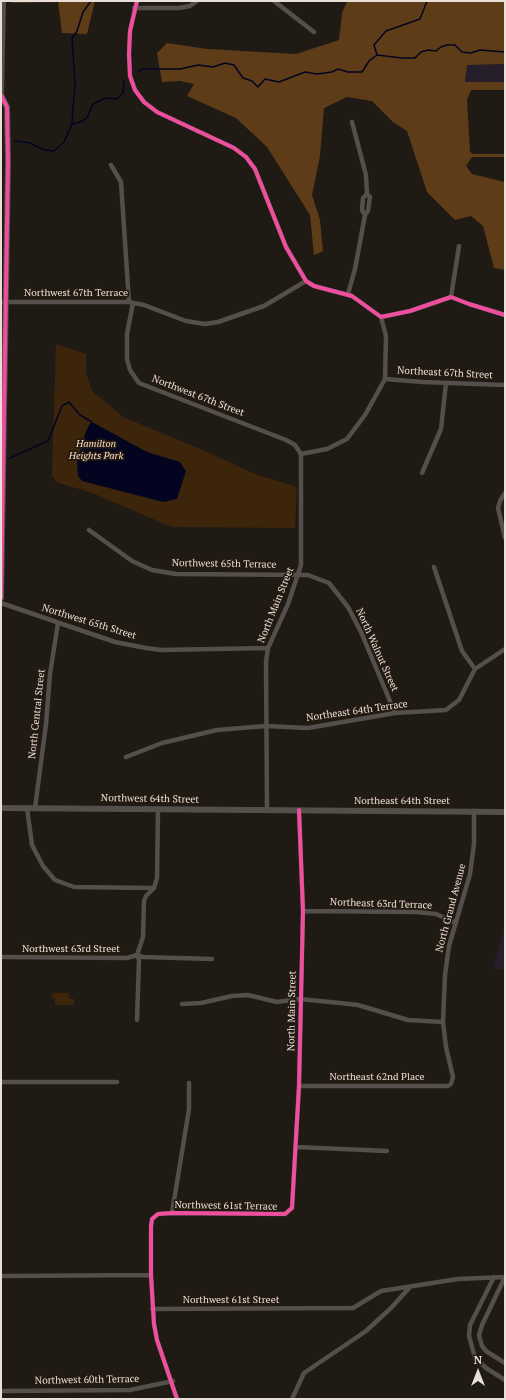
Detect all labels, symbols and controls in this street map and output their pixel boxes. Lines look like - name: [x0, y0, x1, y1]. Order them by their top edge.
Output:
- street label: Northwest 67th Terrace: [24, 287, 128, 299]
- street label: Northeast 67th Street: [397, 365, 493, 381]
- street label: Northwest 67th Street: [150, 373, 246, 419]
- park label: Hamilton Heights Park: [69, 438, 123, 462]
- street label: Northwest 65th Terrace: [172, 557, 276, 571]
- street label: North Main Street: [255, 565, 297, 645]
- street label: Northwest 65th Street: [40, 602, 138, 642]
- street label: North Walnut Street: [353, 606, 401, 694]
- street label: North Central Street: [26, 668, 48, 760]
- street label: Northeast 64th Terrace: [306, 698, 408, 724]
- street label: Northwest 64th Street: [101, 792, 199, 806]
- street label: Northeast 64th Street: [354, 795, 450, 807]
- street label: North Grand Avenue: [433, 862, 469, 954]
- street label: Northeast 63rd Terrace: [330, 896, 432, 912]
- street label: Northwest 63rd Street: [22, 943, 120, 955]
- street label: North Main Street: [285, 971, 299, 1051]
- street label: Northeast 62nd Place: [330, 1071, 424, 1083]
- street label: Northwest 61st Terrace: [174, 1199, 278, 1213]
- street label: Northwest 61st Street: [183, 1294, 279, 1306]
- north arrow: [458, 1352, 498, 1392]
- text: N: [474, 1353, 482, 1367]
- street label: Northwest 60th Terrace: [35, 1373, 139, 1387]

